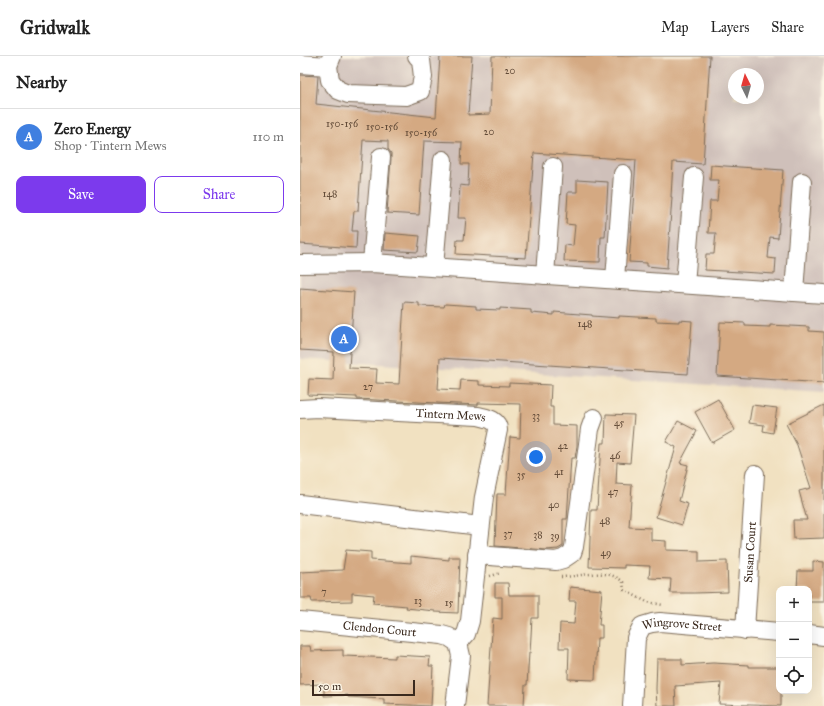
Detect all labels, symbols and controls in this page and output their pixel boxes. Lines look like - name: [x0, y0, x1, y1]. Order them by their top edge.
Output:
- text: Gridwalk: [20, 16, 90, 39]
- text: Map: [661, 19, 689, 36]
- text: Layers: [711, 19, 749, 36]
- text: Share: [771, 19, 804, 36]
- house number: 20: [505, 65, 516, 77]
- north arrow: [728, 68, 764, 104]
- text: Nearby: [16, 72, 67, 93]
- house number: 150-156: [326, 118, 359, 130]
- text: Zero Energy: [54, 120, 131, 138]
- house number: 150-156: [366, 121, 399, 133]
- house number: 20: [484, 126, 495, 138]
- house number: 150-156: [405, 127, 438, 139]
- text: A: [25, 129, 33, 145]
- text: 110 m: [252, 129, 284, 145]
- text: Shop · Tintern Mews: [54, 138, 166, 154]
- button: Save: [16, 176, 146, 213]
- button: Share: [154, 176, 284, 213]
- house number: 148: [323, 188, 337, 200]
- house number: 148: [578, 318, 592, 330]
- pin: A: [331, 324, 357, 354]
- house number: 27: [363, 381, 373, 393]
- street label: Tintern Mews: [415, 406, 487, 425]
- house number: 33: [532, 410, 540, 422]
- house number: 45: [614, 417, 624, 429]
- house number: 42: [558, 440, 568, 452]
- your location: [526, 447, 546, 467]
- house number: 46: [610, 450, 621, 462]
- house number: 41: [554, 466, 564, 478]
- house number: 35: [517, 469, 526, 481]
- house number: 47: [608, 486, 618, 498]
- house number: 40: [548, 499, 560, 511]
- house number: 48: [600, 515, 610, 527]
- street label: Susan Court: [741, 520, 759, 583]
- house number: 37: [503, 528, 513, 540]
- house number: 38: [533, 529, 543, 541]
- house number: 39: [550, 530, 560, 542]
- house number: 49: [601, 547, 611, 559]
- house number: 7: [321, 586, 327, 598]
- map controls: [776, 586, 812, 694]
- button: +: [776, 586, 812, 622]
- house number: 13: [414, 595, 422, 607]
- house number: 15: [445, 597, 454, 609]
- street label: Wingrove Street: [640, 615, 723, 634]
- street label: Clendon Court: [342, 618, 418, 640]
- button: −: [776, 622, 812, 658]
- button: locate: [776, 658, 812, 694]
- scale bar: [312, 678, 415, 697]
- text: 50 m: [318, 680, 341, 693]

